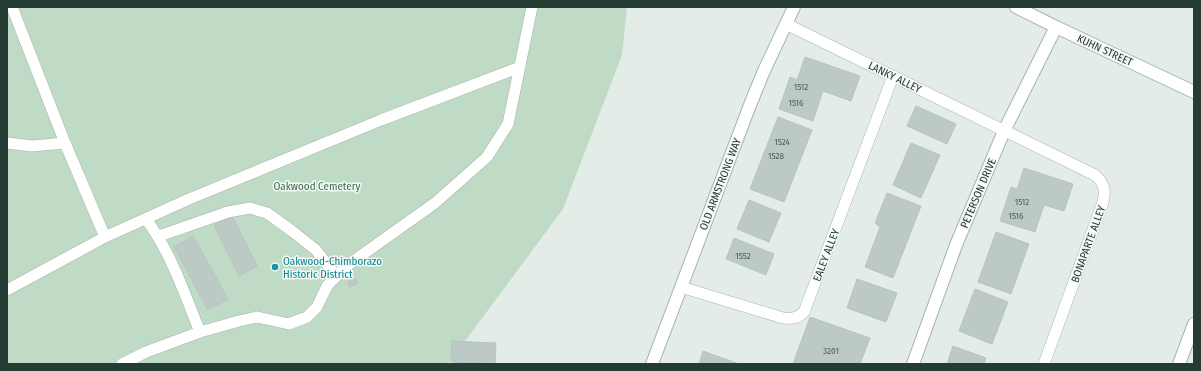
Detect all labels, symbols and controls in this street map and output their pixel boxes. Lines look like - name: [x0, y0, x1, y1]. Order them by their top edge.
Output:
- street label: KUHN STREET: [1075, 32, 1135, 69]
- street label: LANKY ALLEY: [866, 59, 924, 96]
- house number: 1512: [794, 82, 808, 92]
- house number: 1516: [788, 98, 804, 108]
- street label: OLD ARMSTRONG WAY: [697, 136, 744, 232]
- house number: 1524: [774, 137, 790, 147]
- house number: 1528: [768, 151, 785, 161]
- street label: PETERSON DRIVE: [958, 156, 999, 230]
- park label: Oakwood Cemetery: [274, 180, 361, 193]
- house number: 1512: [1015, 197, 1029, 207]
- street label: BONAPARTE ALLEY: [1069, 203, 1109, 284]
- house number: 1516: [1008, 211, 1024, 221]
- street label: EALEY ALLEY: [811, 227, 843, 283]
- house number: 1552: [735, 251, 751, 261]
- place label: Oakwood-Chimborazo Historic District: [283, 255, 382, 281]
- marker: Oakwood-Chimborazo Historic District: [270, 262, 280, 272]
- house number: 3201: [823, 346, 839, 356]

